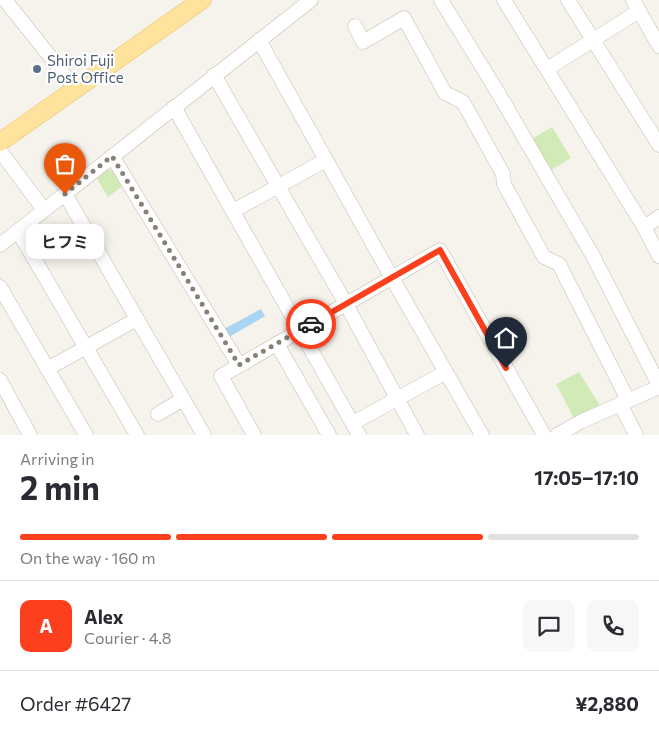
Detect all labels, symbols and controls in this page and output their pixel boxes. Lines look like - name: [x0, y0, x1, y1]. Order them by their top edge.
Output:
- place label: Shiroi Fuji Post Office: [47, 51, 124, 86]
- marker: Shiroi Fuji Post Office: [31, 63, 43, 75]
- pin: [44, 143, 86, 194]
- icon: bag: [51, 150, 79, 178]
- callout: ヒフミ: [26, 224, 104, 259]
- text: ヒフミ: [41, 232, 89, 251]
- courier: [286, 299, 336, 349]
- icon: car: [297, 310, 325, 338]
- pin: [485, 317, 527, 368]
- icon: home: [492, 324, 520, 352]
- text: Arriving in: [20, 449, 94, 468]
- text: 17:05–17:10: [534, 466, 639, 489]
- text: 2 min: [20, 467, 100, 507]
- text: On the way · 160 m: [20, 548, 156, 567]
- button: chat: [523, 600, 575, 652]
- button: phone: [587, 600, 639, 652]
- text: Alex: [84, 605, 124, 628]
- text: A: [39, 614, 53, 637]
- text: Courier · 4.8: [84, 628, 171, 647]
- text: Order #6427: [20, 692, 131, 715]
- text: ¥2,880: [575, 692, 639, 715]

